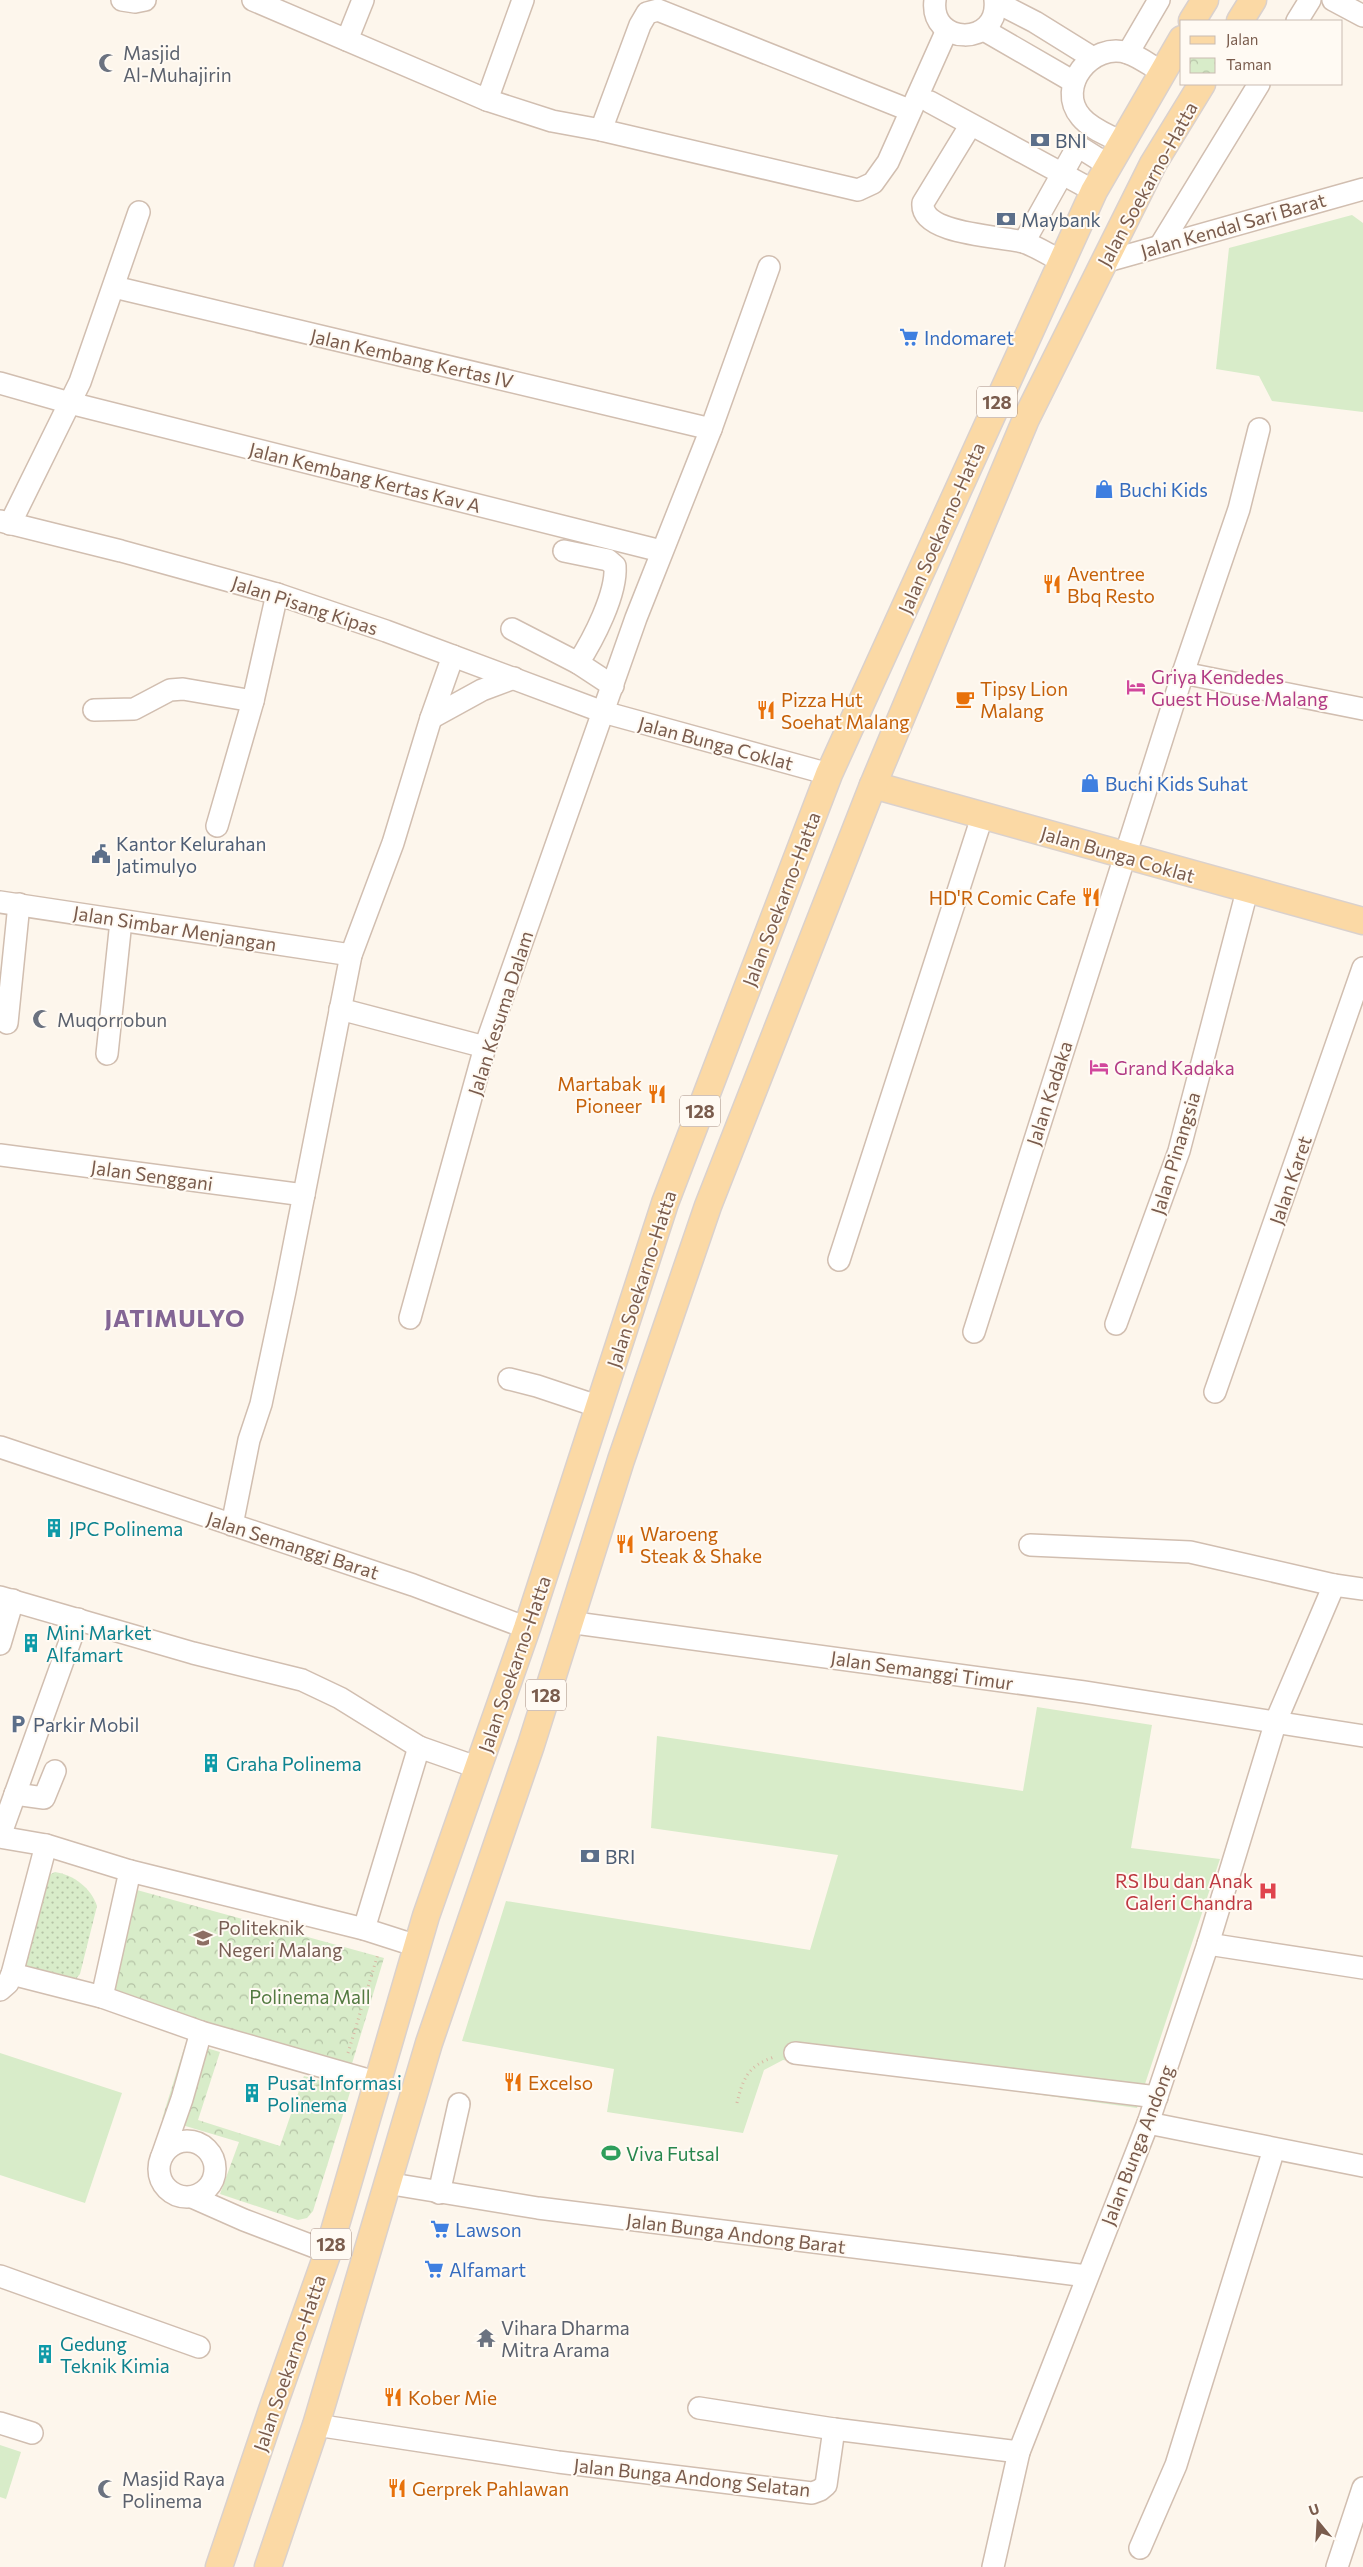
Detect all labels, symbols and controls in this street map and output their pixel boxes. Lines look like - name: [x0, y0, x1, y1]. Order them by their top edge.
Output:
- legend: [1180, 20, 1343, 85]
- text: Jalan: [1226, 30, 1258, 48]
- place label: Masjid Al-Muhajirin: [123, 41, 232, 86]
- mosque icon: Masjid Al-Muhajirin: [97, 52, 119, 74]
- text: Taman: [1226, 55, 1272, 73]
- street label: Jalan Soekarno-Hatta: [1092, 97, 1202, 271]
- bank icon: BNI: [1029, 129, 1051, 151]
- place label: BNI: [1055, 129, 1087, 152]
- street label: Jalan Kendal Sari Barat: [1138, 187, 1328, 262]
- bank icon: Maybank: [995, 208, 1017, 230]
- place label: Maybank: [1021, 208, 1101, 231]
- street label: Jalan Kembang Kertas IV: [308, 323, 516, 393]
- supermarket icon: Indomaret: [898, 326, 920, 348]
- place label: Indomaret: [924, 326, 1014, 349]
- road number: 128: [977, 387, 1017, 418]
- street label: Jalan Kembang Kertas Kav A: [247, 437, 483, 517]
- street label: Jalan Soekarno-Hatta: [893, 439, 989, 617]
- shop icon: Buchi Kids: [1093, 478, 1115, 500]
- place label: Buchi Kids: [1119, 478, 1208, 501]
- place label: Aventree Bbq Resto: [1067, 562, 1155, 607]
- street label: Jalan Pisang Kipas: [229, 571, 381, 639]
- restaurant icon: Aventree Bbq Resto: [1041, 573, 1063, 595]
- place label: Griya Kendedes Guest House Malang: [1151, 665, 1328, 710]
- hotel icon: Griya Kendedes Guest House Malang: [1125, 676, 1147, 698]
- place label: Tipsy Lion Malang: [980, 677, 1068, 722]
- place label: Pizza Hut Soehat Malang: [781, 688, 910, 733]
- cafe icon: Tipsy Lion Malang: [954, 688, 976, 710]
- restaurant icon: Pizza Hut Soehat Malang: [755, 699, 777, 721]
- street label: Jalan Bunga Coklat: [636, 711, 796, 775]
- shop icon: Buchi Kids Suhat: [1079, 772, 1101, 794]
- place label: Buchi Kids Suhat: [1105, 772, 1248, 795]
- street label: Jalan Soekarno-Hatta: [737, 808, 825, 990]
- street label: Jalan Bunga Coklat: [1038, 821, 1198, 887]
- place label: Kantor Kelurahan Jatimulyo: [116, 832, 266, 877]
- public building icon: Kantor Kelurahan Jatimulyo: [90, 843, 112, 865]
- place label: HD'R Comic Cafe: [929, 886, 1076, 909]
- restaurant icon: HD'R Comic Cafe: [1080, 886, 1102, 908]
- street label: Jalan Simbar Menjangan: [72, 901, 278, 955]
- street label: Jalan Kesuma Dalam: [463, 928, 537, 1098]
- mosque icon: Muqorrobun: [31, 1008, 53, 1030]
- place label: Muqorrobun: [57, 1008, 167, 1031]
- street label: Jalan Kadaka: [1021, 1038, 1077, 1148]
- hotel icon: Grand Kadaka: [1088, 1056, 1110, 1078]
- place label: Grand Kadaka: [1114, 1056, 1235, 1079]
- place label: Martabak Pioneer: [557, 1072, 642, 1117]
- restaurant icon: Martabak Pioneer: [646, 1083, 668, 1105]
- street label: Jalan Pinangsia: [1145, 1089, 1205, 1217]
- road number: 128: [680, 1096, 720, 1126]
- street label: Jalan Karet: [1264, 1132, 1316, 1227]
- street label: Jalan Senggani: [90, 1155, 214, 1195]
- street label: Jalan Soekarno-Hatta: [601, 1187, 681, 1371]
- district label: JATIMULYO: [104, 1303, 246, 1332]
- street label: Jalan Semanggi Barat: [204, 1506, 382, 1584]
- building icon: JPC Polinema: [43, 1517, 65, 1539]
- place label: JPC Polinema: [69, 1517, 183, 1540]
- place label: Waroeng Steak & Shake: [640, 1522, 762, 1567]
- restaurant icon: Waroeng Steak & Shake: [614, 1533, 636, 1555]
- street label: Jalan Soekarno-Hatta: [473, 1573, 555, 1755]
- place label: Mini Market Alfamart: [46, 1621, 152, 1666]
- building icon: Mini Market Alfamart: [20, 1632, 42, 1654]
- street label: Jalan Semanggi Timur: [829, 1646, 1015, 1694]
- road number: 128: [526, 1680, 566, 1710]
- parking icon: Parkir Mobil: [7, 1713, 29, 1735]
- place label: Parkir Mobil: [33, 1713, 139, 1736]
- building icon: Graha Polinema: [200, 1752, 222, 1774]
- place label: Graha Polinema: [226, 1752, 362, 1775]
- bank icon: BRI: [579, 1845, 601, 1867]
- place label: BRI: [605, 1845, 635, 1868]
- place label: RS Ibu dan Anak Galeri Chandra: [1115, 1869, 1253, 1914]
- hospital icon: RS Ibu dan Anak Galeri Chandra: [1257, 1880, 1279, 1902]
- place label: Politeknik Negeri Malang: [218, 1916, 342, 1961]
- school or university icon: Politeknik Negeri Malang: [192, 1927, 214, 1949]
- park label: Polinema Mall: [249, 1985, 371, 2008]
- street label: Jalan Bunga Andong: [1096, 2062, 1178, 2228]
- place label: Pusat Informasi Polinema: [267, 2071, 402, 2116]
- restaurant icon: Excelso: [502, 2071, 524, 2093]
- place label: Excelso: [528, 2071, 593, 2094]
- building icon: Pusat Informasi Polinema: [241, 2082, 263, 2104]
- sports icon: Viva Futsal: [600, 2142, 622, 2164]
- place label: Viva Futsal: [626, 2142, 720, 2165]
- street label: Jalan Bunga Andong Barat: [625, 2208, 847, 2258]
- supermarket icon: Lawson: [429, 2218, 451, 2240]
- place label: Lawson: [455, 2218, 522, 2241]
- road number: 128: [311, 2228, 351, 2260]
- supermarket icon: Alfamart: [423, 2258, 445, 2280]
- place label: Alfamart: [449, 2258, 526, 2281]
- street label: Jalan Soekarno-Hatta: [248, 2272, 330, 2454]
- place label: Vihara Dharma Mitra Arama: [501, 2316, 630, 2361]
- temple icon: Vihara Dharma Mitra Arama: [475, 2327, 497, 2349]
- place label: Gedung Teknik Kimia: [60, 2332, 170, 2377]
- building icon: Gedung Teknik Kimia: [34, 2343, 56, 2365]
- restaurant icon: Kober Mie: [382, 2386, 404, 2408]
- place label: Kober Mie: [408, 2386, 497, 2409]
- street label: Jalan Bunga Andong Selatan: [572, 2453, 812, 2501]
- place label: Masjid Raya Polinema: [122, 2467, 225, 2512]
- restaurant icon: Gerprek Pahlawan: [386, 2477, 408, 2499]
- place label: Gerprek Pahlawan: [412, 2477, 569, 2500]
- mosque icon: Masjid Raya Polinema: [96, 2478, 118, 2500]
- north arrow: [1293, 2497, 1343, 2547]
- text: U: [1306, 2500, 1321, 2519]

